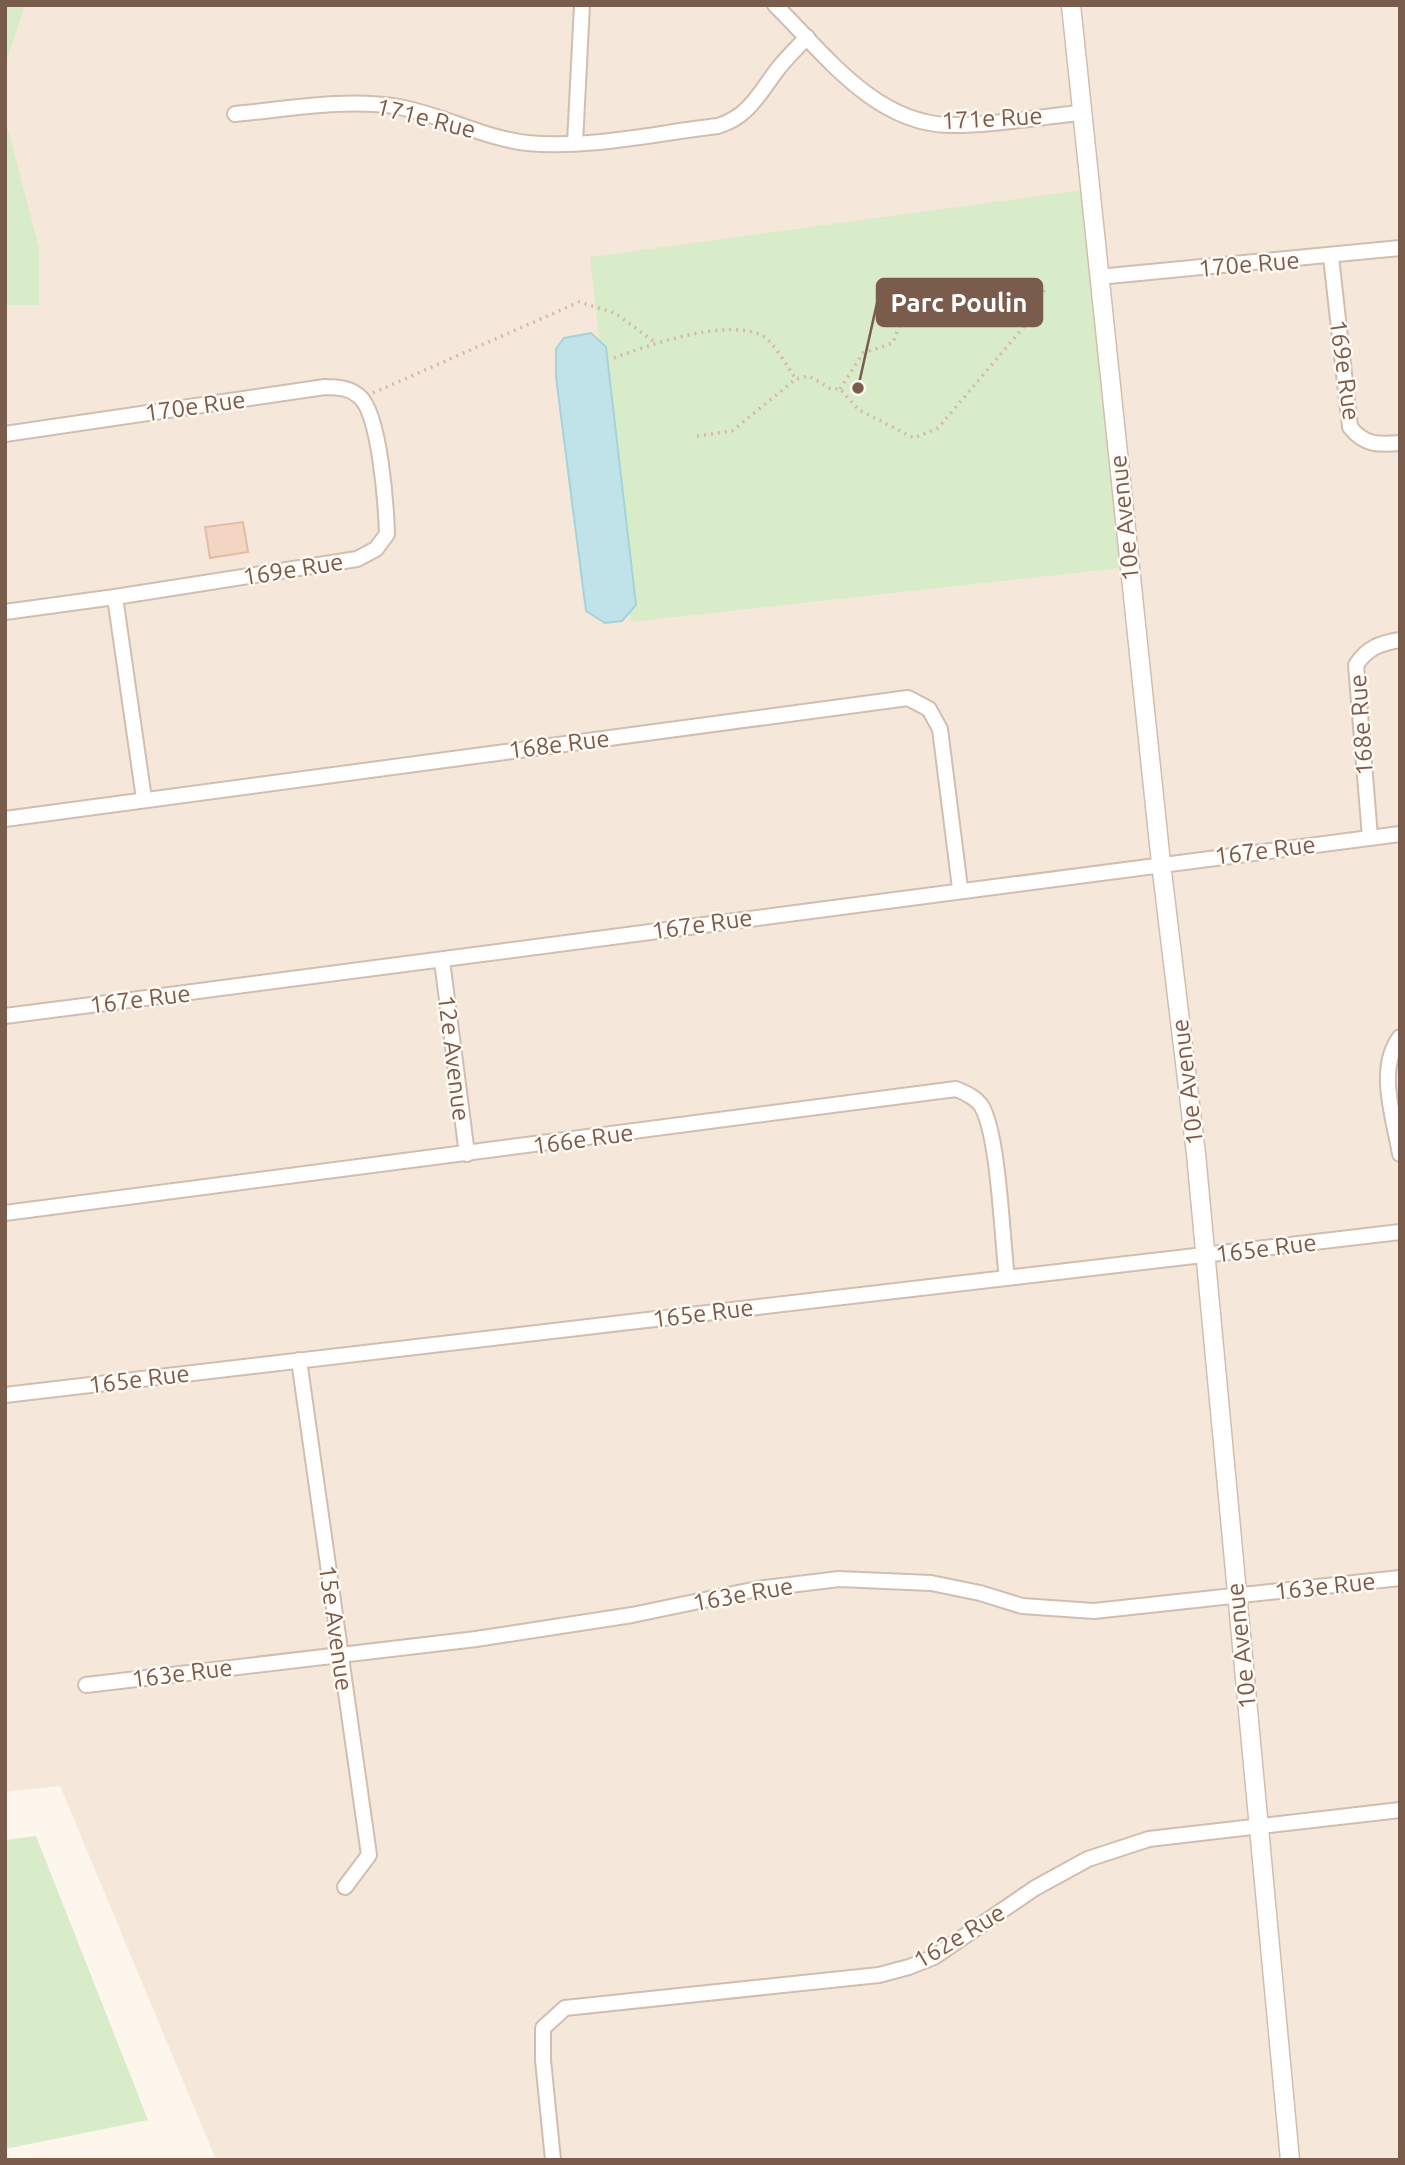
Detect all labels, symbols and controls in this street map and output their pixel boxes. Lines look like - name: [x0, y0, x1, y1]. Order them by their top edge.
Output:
- street label: 171e Rue: [374, 93, 478, 143]
- street label: 171e Rue: [941, 102, 1043, 134]
- street label: 170e Rue: [1197, 246, 1301, 282]
- callout: Parc Poulin: [877, 279, 1042, 326]
- text: Parc Poulin: [891, 288, 1027, 317]
- street label: 169e Rue: [1325, 318, 1365, 422]
- street label: 170e Rue: [143, 386, 247, 426]
- street label: 10e Avenue: [1104, 454, 1144, 582]
- street label: 169e Rue: [241, 548, 345, 590]
- street label: 168e Rue: [1344, 674, 1378, 776]
- street label: 168e Rue: [507, 724, 611, 764]
- street label: 167e Rue: [1213, 830, 1317, 870]
- street label: 167e Rue: [650, 904, 754, 944]
- street label: 167e Rue: [88, 979, 192, 1019]
- street label: 12e Avenue: [433, 993, 475, 1123]
- street label: 10e Avenue: [1166, 1017, 1208, 1147]
- street label: 166e Rue: [531, 1119, 635, 1159]
- street label: 165e Rue: [1214, 1228, 1318, 1268]
- street label: 165e Rue: [651, 1293, 755, 1333]
- street label: 165e Rue: [87, 1359, 191, 1399]
- street label: 15e Avenue: [314, 1563, 358, 1693]
- street label: 163e Rue: [1273, 1567, 1377, 1605]
- street label: 163e Rue: [691, 1572, 795, 1616]
- street label: 10e Avenue: [1221, 1582, 1261, 1710]
- street label: 163e Rue: [130, 1653, 234, 1693]
- street label: 162e Rue: [909, 1898, 1009, 1974]

